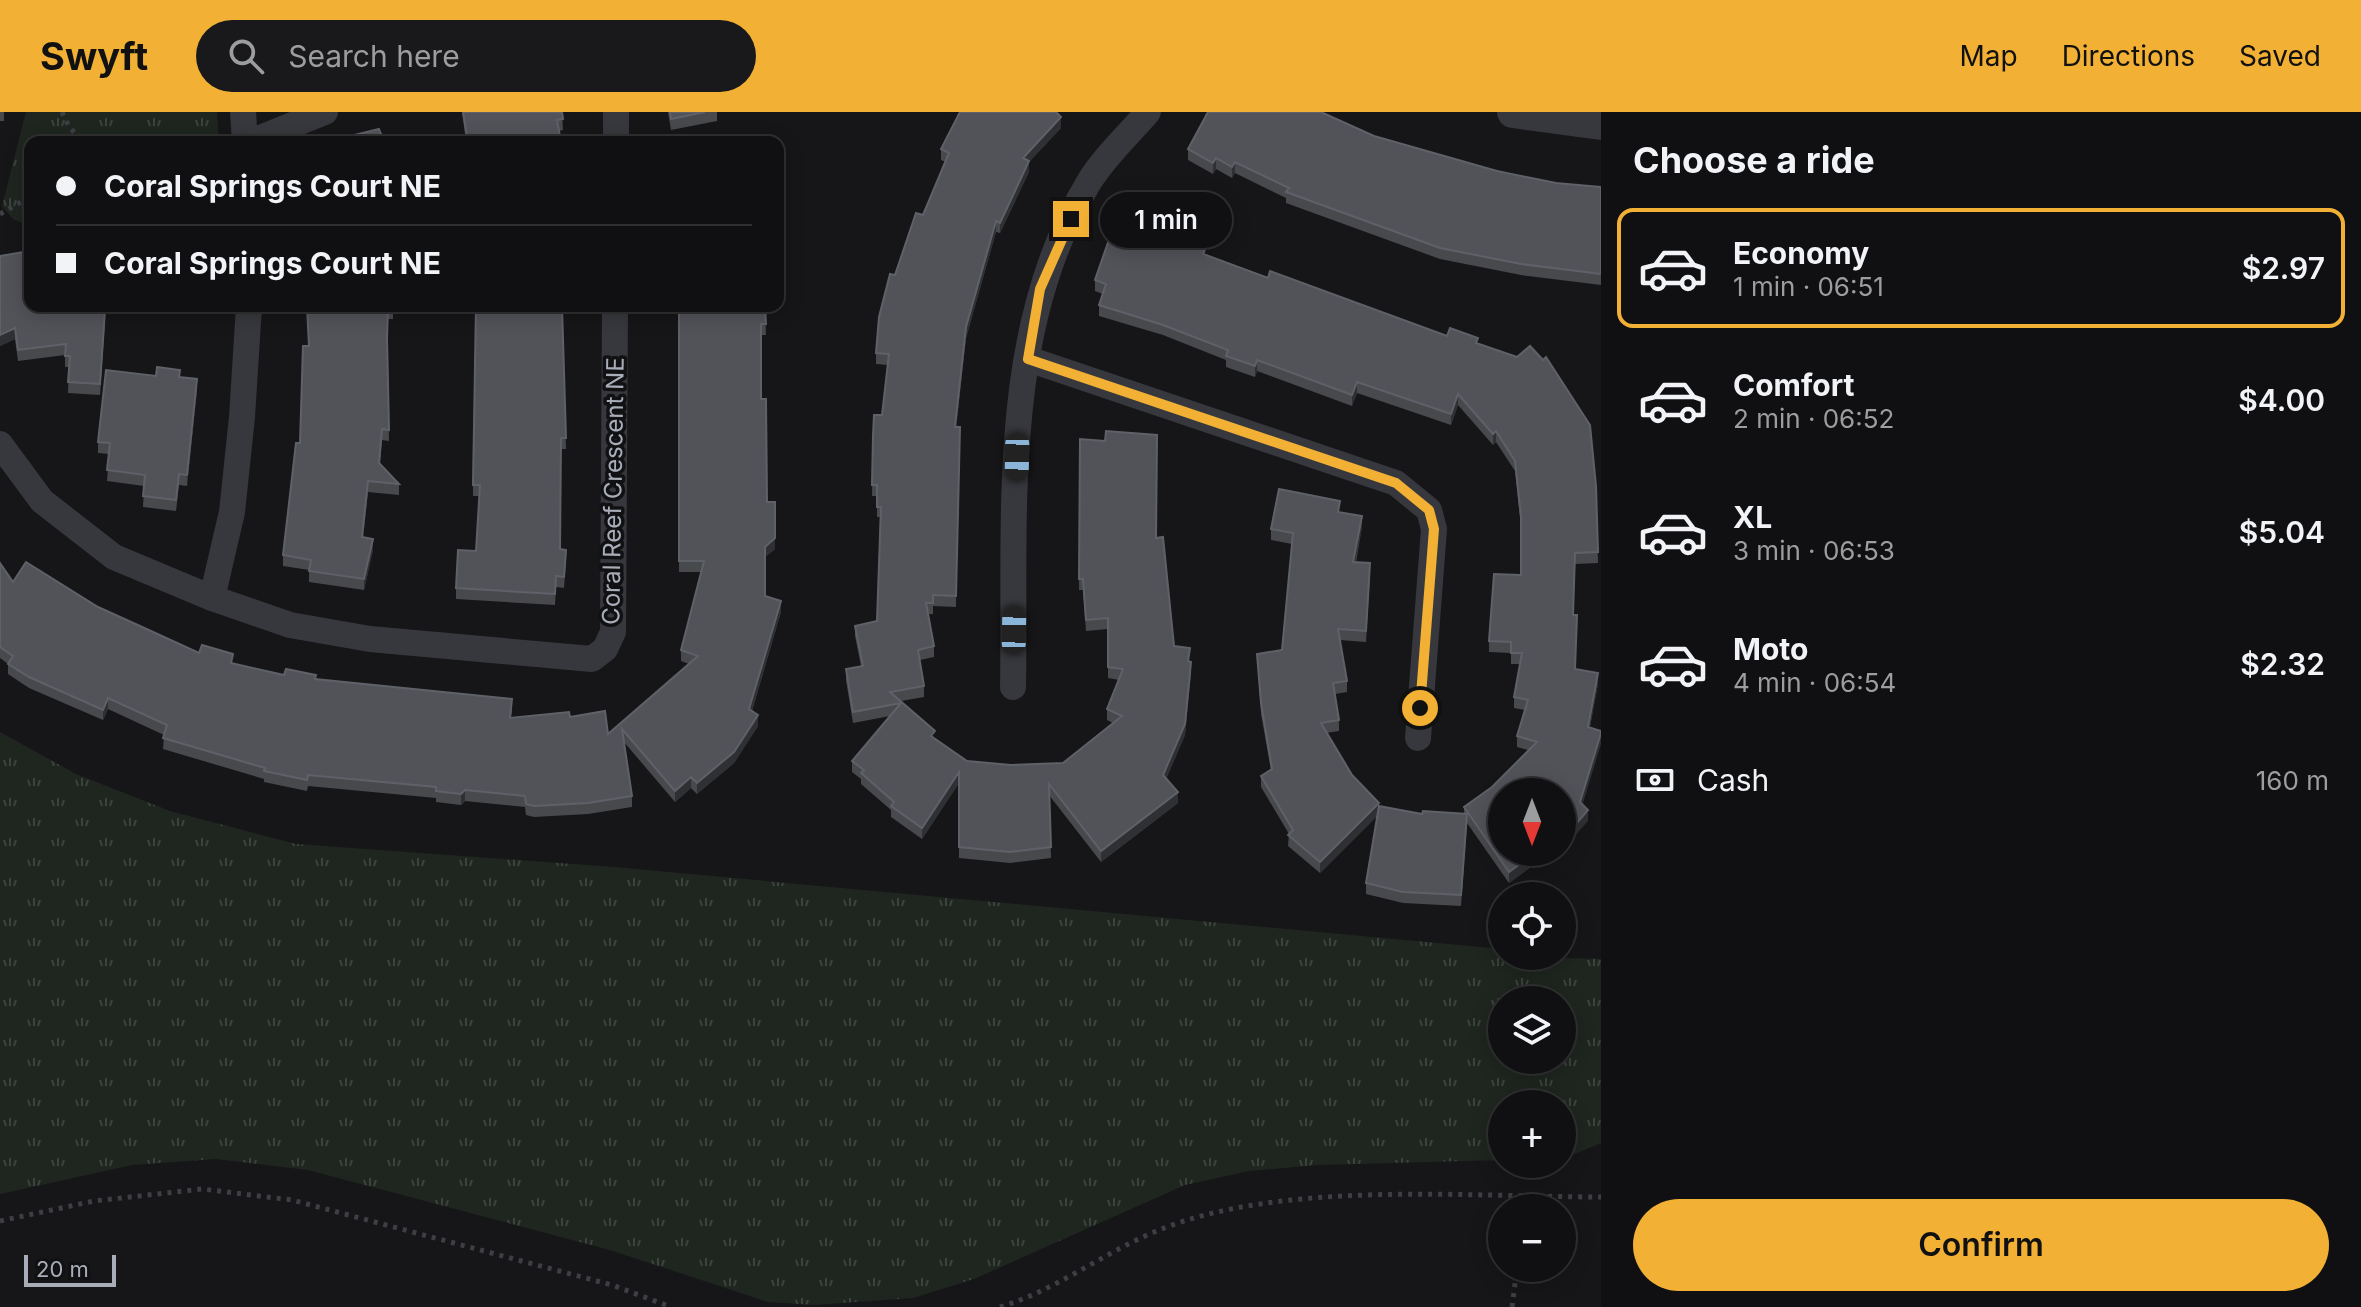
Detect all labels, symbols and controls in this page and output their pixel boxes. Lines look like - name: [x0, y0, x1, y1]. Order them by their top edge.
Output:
- search box: [196, 20, 756, 92]
- text: Swyft: [40, 33, 148, 79]
- icon: search: [224, 34, 268, 78]
- text: Search here: [288, 38, 460, 74]
- text: Map: [1959, 39, 2018, 73]
- text: Directions: [2062, 39, 2195, 73]
- text: Saved: [2239, 39, 2321, 73]
- text: Choose a ride: [1633, 138, 1875, 182]
- text: Coral Springs Court NE: [104, 168, 441, 204]
- callout: 1 min: [1099, 191, 1231, 247]
- route end: [1053, 201, 1089, 237]
- text: 1 min: [1134, 204, 1198, 235]
- icon: car: [1637, 232, 1709, 304]
- text: Economy: [1733, 235, 1869, 271]
- text: Coral Springs Court NE: [104, 245, 441, 281]
- text: $2.97: [2242, 250, 2325, 286]
- text: 1 min · 06:51: [1733, 271, 1884, 302]
- street label: Coral Reef Crescent NE: [596, 357, 630, 625]
- icon: car: [1637, 364, 1709, 436]
- text: Comfort: [1733, 367, 1854, 403]
- text: $4.00: [2238, 382, 2325, 418]
- text: 2 min · 06:52: [1733, 403, 1894, 434]
- car: [1005, 433, 1029, 481]
- icon: car: [1637, 496, 1709, 568]
- text: XL: [1733, 499, 1772, 535]
- text: $5.04: [2239, 514, 2325, 550]
- text: 3 min · 06:53: [1733, 535, 1895, 566]
- car: [1002, 606, 1026, 654]
- icon: car: [1637, 628, 1709, 700]
- text: Moto: [1733, 631, 1808, 667]
- text: $2.32: [2240, 646, 2325, 682]
- text: 4 min · 06:54: [1733, 667, 1896, 698]
- route start: [1402, 690, 1438, 726]
- icon: cash: [1633, 758, 1677, 802]
- text: Cash: [1697, 762, 1769, 798]
- text: 160 m: [2256, 765, 2329, 796]
- north arrow: [1488, 778, 1576, 866]
- map controls: [1488, 778, 1576, 1282]
- button: locate: [1488, 882, 1576, 970]
- button: layers: [1488, 986, 1576, 1074]
- button: +: [1488, 1090, 1576, 1178]
- button: −: [1488, 1194, 1576, 1282]
- button: Confirm: [1633, 1199, 2329, 1291]
- scale bar: [24, 1251, 116, 1287]
- text: 20 m: [36, 1256, 89, 1282]

